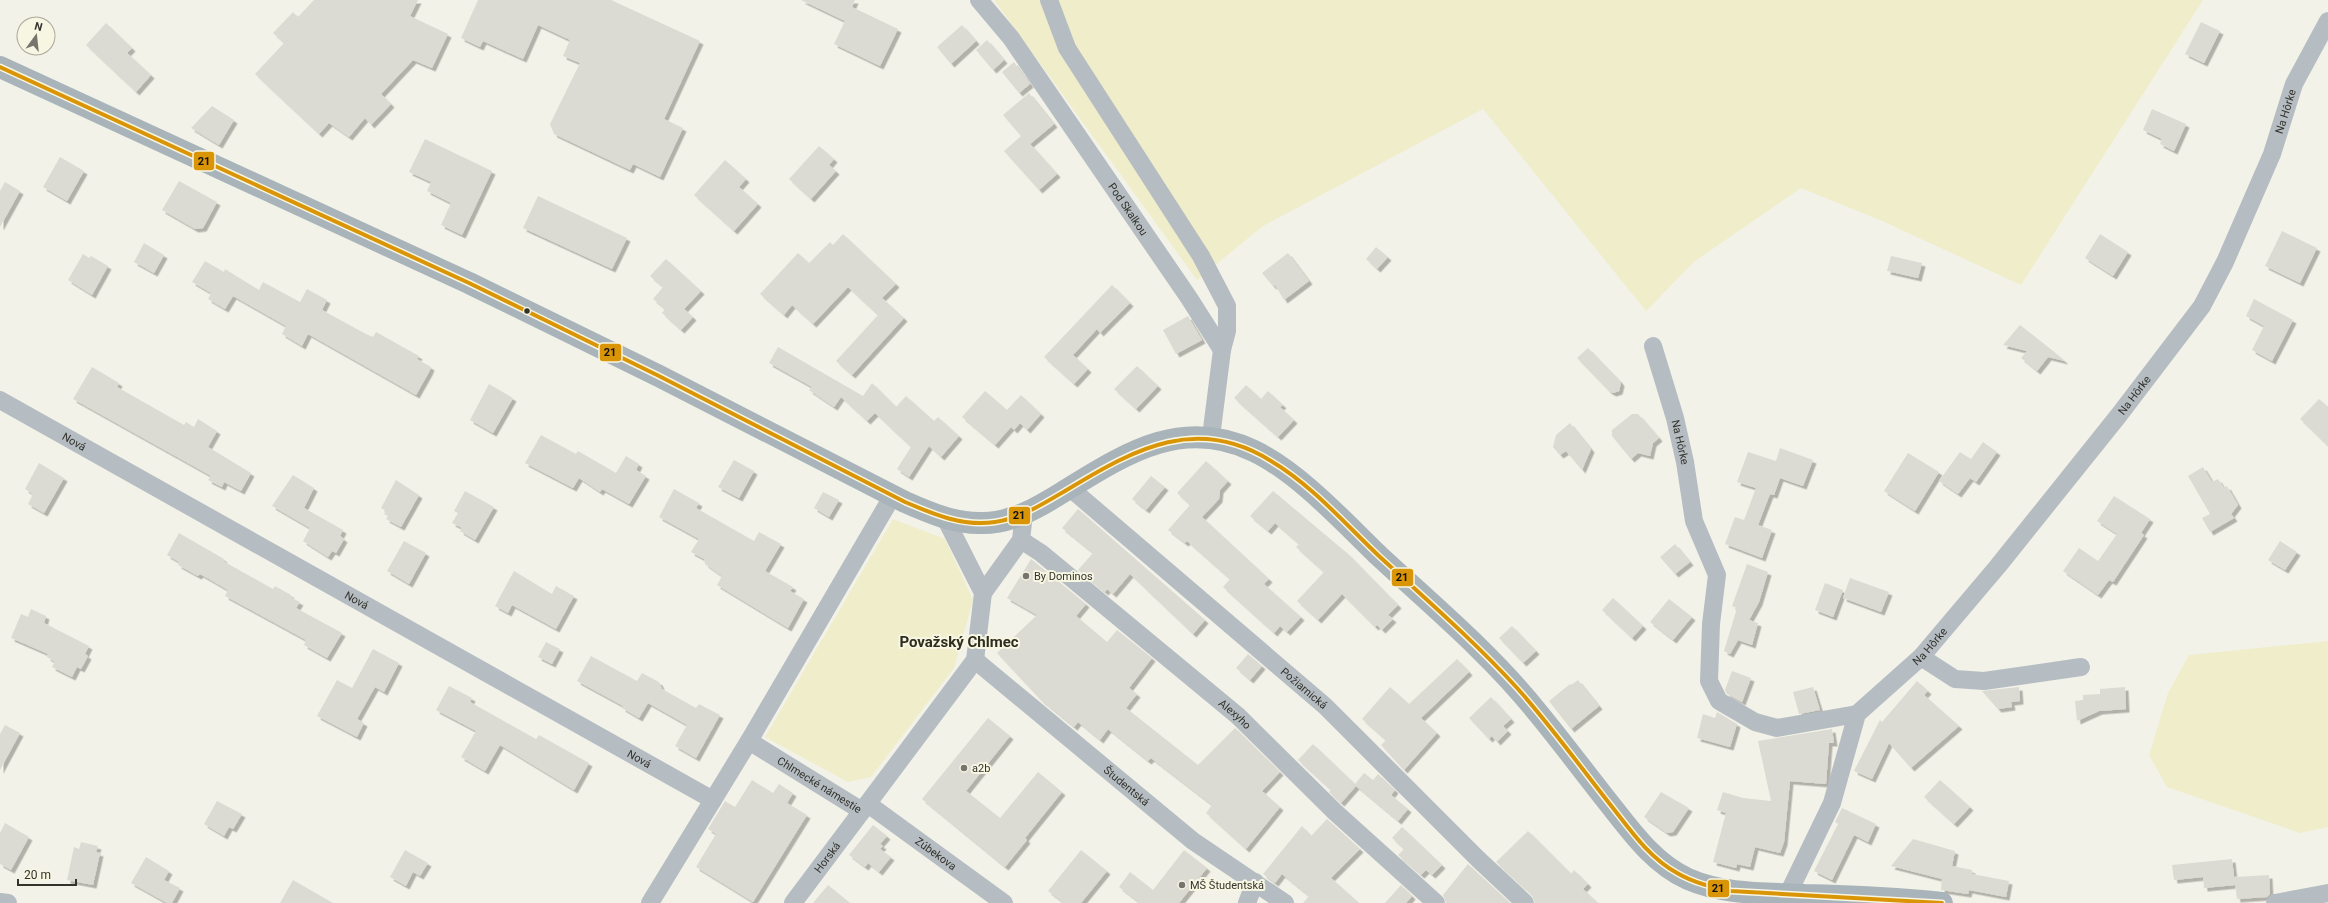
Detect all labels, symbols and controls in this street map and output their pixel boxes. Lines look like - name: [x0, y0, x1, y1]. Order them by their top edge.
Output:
- north arrow: [16, 16, 56, 56]
- text: N: [33, 20, 44, 34]
- street label: Na Hôrke: [2273, 88, 2299, 135]
- line badge: 21: [193, 151, 215, 171]
- text: 21: [198, 155, 210, 168]
- street label: Pod Skalkou: [1105, 181, 1150, 238]
- unlabelled marker: [522, 306, 532, 316]
- line badge: 21: [599, 343, 622, 362]
- text: 21: [604, 346, 616, 359]
- street label: Na Hôrke: [2116, 373, 2154, 418]
- street label: Na Hôrke: [1669, 418, 1691, 466]
- street label: Nová: [60, 430, 88, 454]
- line badge: 21: [1008, 506, 1031, 525]
- text: 21: [1013, 509, 1025, 522]
- line badge: 21: [1391, 568, 1414, 587]
- place label: By Dominos: [1034, 570, 1093, 583]
- marker: By Dominos: [1021, 571, 1031, 581]
- text: 21: [1396, 571, 1408, 584]
- street label: Nová: [342, 589, 371, 612]
- street label: Na Hôrke: [1910, 625, 1950, 668]
- district label: Považský Chlmec: [899, 633, 1019, 651]
- street label: Požiarnická: [1278, 665, 1330, 712]
- street label: Alexyho: [1216, 697, 1253, 732]
- street label: Nová: [625, 747, 653, 771]
- street label: Chlmecké námestie: [775, 754, 864, 816]
- place label: a2b: [972, 762, 990, 775]
- marker: a2b: [959, 763, 969, 773]
- street label: Študentská: [1101, 764, 1152, 809]
- street label: Zúbekova: [913, 835, 959, 873]
- street label: Horská: [812, 840, 843, 876]
- scale bar: [18, 861, 76, 887]
- text: 20 m: [24, 868, 51, 882]
- place label: MŠ Študentská: [1190, 879, 1264, 892]
- line badge: 21: [1707, 879, 1730, 898]
- marker: MŠ Študentská: [1177, 880, 1187, 890]
- text: 21: [1712, 882, 1724, 895]

